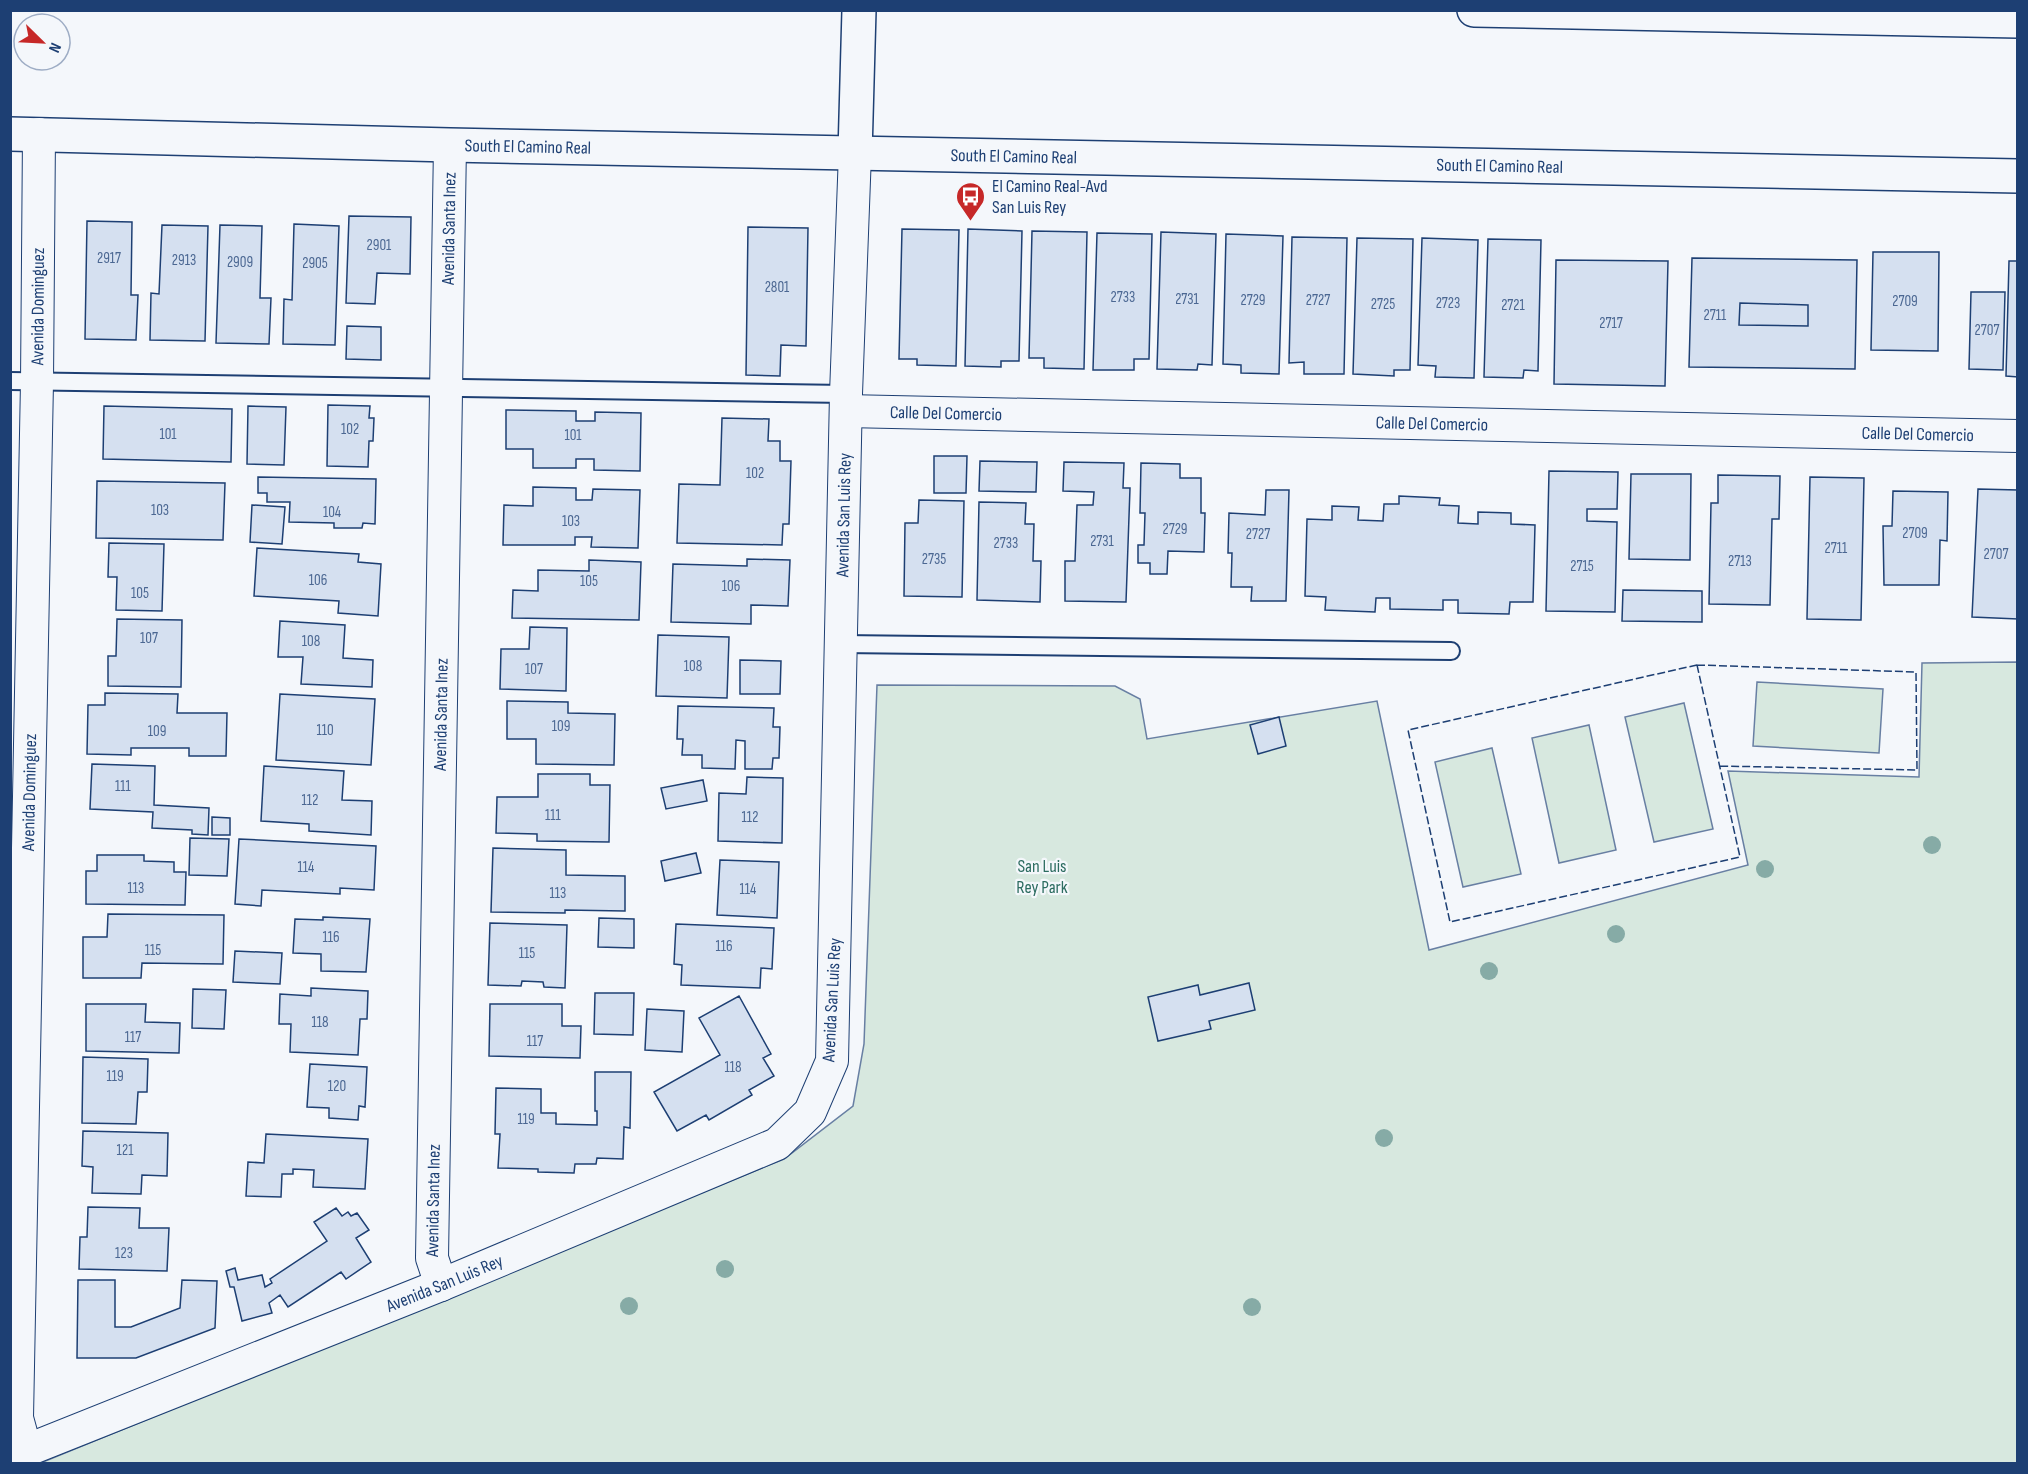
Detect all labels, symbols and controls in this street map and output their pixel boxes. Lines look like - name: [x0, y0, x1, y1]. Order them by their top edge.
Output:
- north arrow: [12, 12, 72, 72]
- text: N: [44, 40, 65, 55]
- street label: South El Camino Real: [464, 135, 591, 158]
- street label: South El Camino Real: [950, 144, 1077, 168]
- street label: South El Camino Real: [1436, 154, 1563, 178]
- street label: Avenida Santa Inez: [437, 172, 460, 286]
- place label: El Camino Real-Avd San Luis Rey: [992, 176, 1108, 218]
- bus stop icon: El Camino Real-Avd San Luis Rey: [955, 180, 987, 222]
- house number: 2901: [367, 236, 392, 255]
- street label: Avenida Dominguez: [27, 247, 49, 366]
- house number: 2917: [97, 249, 121, 268]
- house number: 2913: [172, 251, 196, 270]
- house number: 2909: [227, 253, 253, 272]
- house number: 2905: [302, 254, 328, 273]
- house number: 2801: [765, 278, 790, 297]
- house number: 2733: [1111, 288, 1135, 307]
- house number: 2731: [1175, 290, 1200, 309]
- house number: 2729: [1240, 291, 1266, 310]
- house number: 2727: [1306, 291, 1330, 310]
- house number: 2709: [1892, 292, 1918, 311]
- house number: 2723: [1436, 294, 1460, 313]
- house number: 2725: [1371, 295, 1395, 314]
- house number: 2721: [1501, 296, 1526, 315]
- house number: 2711: [1704, 306, 1727, 325]
- house number: 2717: [1599, 314, 1623, 333]
- house number: 2707: [1975, 321, 1999, 340]
- street label: Calle Del Comercio: [890, 401, 1002, 425]
- street label: Calle Del Comercio: [1375, 412, 1488, 435]
- house number: 102: [341, 420, 359, 439]
- street label: Calle Del Comercio: [1861, 422, 1974, 446]
- house number: 101: [159, 425, 177, 444]
- house number: 101: [564, 426, 582, 445]
- street label: Avenida San Luis Rey: [832, 453, 855, 578]
- house number: 102: [746, 464, 764, 483]
- house number: 103: [151, 501, 169, 520]
- house number: 104: [323, 503, 341, 522]
- house number: 103: [562, 512, 580, 531]
- house number: 2729: [1162, 520, 1188, 539]
- house number: 2709: [1902, 524, 1928, 543]
- house number: 2727: [1246, 525, 1270, 544]
- house number: 2731: [1090, 532, 1115, 551]
- house number: 2733: [994, 534, 1018, 553]
- house number: 2711: [1825, 539, 1848, 558]
- house number: 2707: [1984, 545, 2008, 564]
- house number: 2735: [922, 550, 946, 569]
- house number: 2713: [1728, 552, 1752, 571]
- house number: 2715: [1570, 557, 1594, 576]
- house number: 106: [309, 571, 327, 590]
- house number: 105: [580, 572, 598, 591]
- house number: 106: [722, 577, 740, 596]
- house number: 105: [131, 584, 149, 603]
- house number: 107: [140, 629, 158, 648]
- house number: 108: [302, 632, 320, 651]
- street label: Avenida Santa Inez: [429, 657, 452, 772]
- house number: 108: [684, 657, 702, 676]
- house number: 107: [525, 660, 543, 679]
- house number: 109: [552, 717, 570, 736]
- house number: 110: [316, 721, 334, 740]
- house number: 109: [148, 722, 166, 741]
- street label: Avenida Dominguez: [17, 733, 41, 852]
- house number: 111: [115, 777, 132, 796]
- house number: 112: [302, 791, 318, 810]
- house number: 111: [545, 806, 562, 825]
- house number: 112: [742, 808, 758, 827]
- park label: San Luis Rey Park: [1016, 856, 1068, 898]
- house number: 114: [298, 858, 314, 877]
- house number: 113: [128, 879, 144, 898]
- house number: 114: [740, 880, 756, 899]
- house number: 113: [550, 884, 566, 903]
- house number: 116: [322, 928, 340, 947]
- house number: 116: [715, 937, 733, 956]
- street label: Avenida San Luis Rey: [818, 937, 846, 1064]
- house number: 115: [145, 941, 161, 960]
- house number: 115: [519, 944, 535, 963]
- house number: 118: [311, 1013, 329, 1032]
- house number: 117: [125, 1028, 141, 1047]
- house number: 117: [527, 1032, 543, 1051]
- house number: 118: [724, 1058, 742, 1077]
- house number: 119: [106, 1067, 124, 1086]
- house number: 120: [328, 1077, 346, 1096]
- house number: 119: [517, 1110, 535, 1129]
- house number: 121: [117, 1141, 134, 1160]
- street label: Avenida Santa Inez: [422, 1143, 444, 1258]
- house number: 123: [115, 1244, 133, 1263]
- street label: Avenida San Luis Rey: [382, 1250, 506, 1317]

